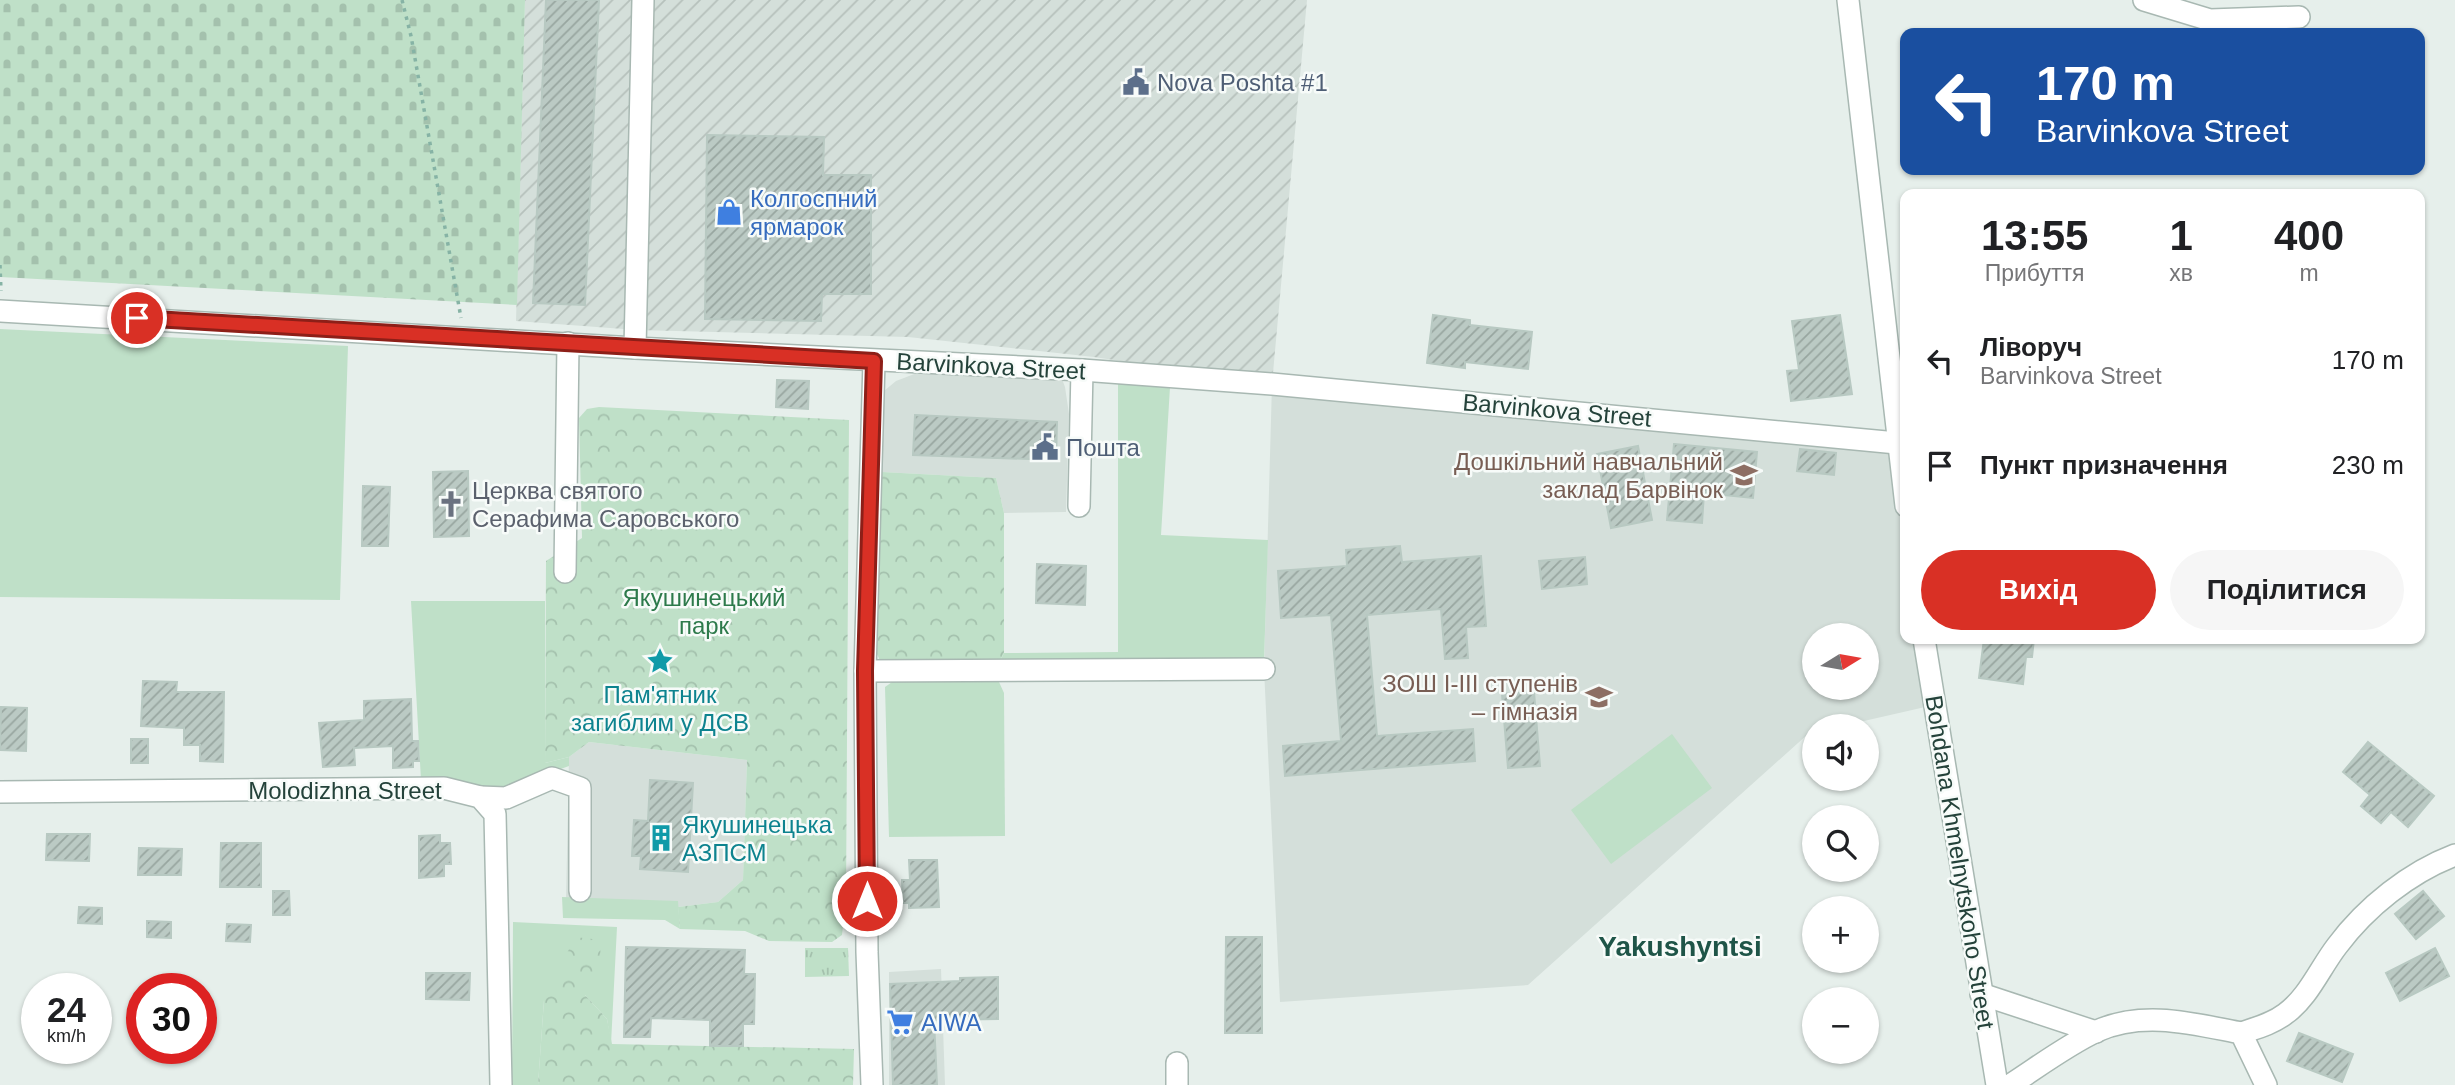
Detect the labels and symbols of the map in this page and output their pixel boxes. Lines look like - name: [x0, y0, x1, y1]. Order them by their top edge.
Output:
- public building icon: Nova Poshta #1: [1121, 67, 1151, 97]
- place label: Nova Poshta #1: [1157, 69, 1328, 96]
- place label: Колгоспний ярмарок: [750, 185, 877, 240]
- shop icon: Колгоспний ярмарок: [714, 197, 744, 227]
- pin: [107, 288, 167, 348]
- street label: Barvinkova Street: [896, 348, 1087, 384]
- street label: Barvinkova Street: [1461, 388, 1653, 432]
- public building icon: Пошта: [1030, 432, 1060, 462]
- place label: Пошта: [1066, 434, 1141, 461]
- place label: Дошкільний навчальний заклад Барвінок: [1454, 448, 1723, 503]
- school or university icon: Дошкільний навчальний заклад Барвінок: [1729, 460, 1759, 490]
- place label: Церква святого Серафима Саровського: [472, 477, 739, 532]
- church icon: Церква святого Серафима Саровського: [436, 489, 466, 519]
- park label: Якушинецький парк: [623, 584, 785, 639]
- north arrow: [1802, 623, 1880, 700]
- place icon: Пам'ятник загиблим у ДСВ: [645, 646, 675, 676]
- place label: ЗОШ І-ІІІ ступенів – гімназія: [1382, 670, 1578, 725]
- place label: Пам'ятник загиблим у ДСВ: [571, 681, 749, 736]
- school or university icon: ЗОШ І-ІІІ ступенів – гімназія: [1584, 682, 1614, 712]
- street label: Bohdana Khmelnytskoho Street: [1920, 693, 2000, 1031]
- street label: Molodizhna Street: [248, 777, 442, 804]
- place label: Якушинецька АЗПСМ: [682, 811, 833, 866]
- building icon: Якушинецька АЗПСМ: [646, 823, 676, 853]
- position arrow: [830, 864, 904, 938]
- district label: Yakushyntsi: [1598, 931, 1762, 962]
- speed limit sign: 30: [126, 973, 217, 1064]
- supermarket icon: AIWA: [885, 1007, 915, 1037]
- place label: AIWA: [921, 1009, 981, 1036]

